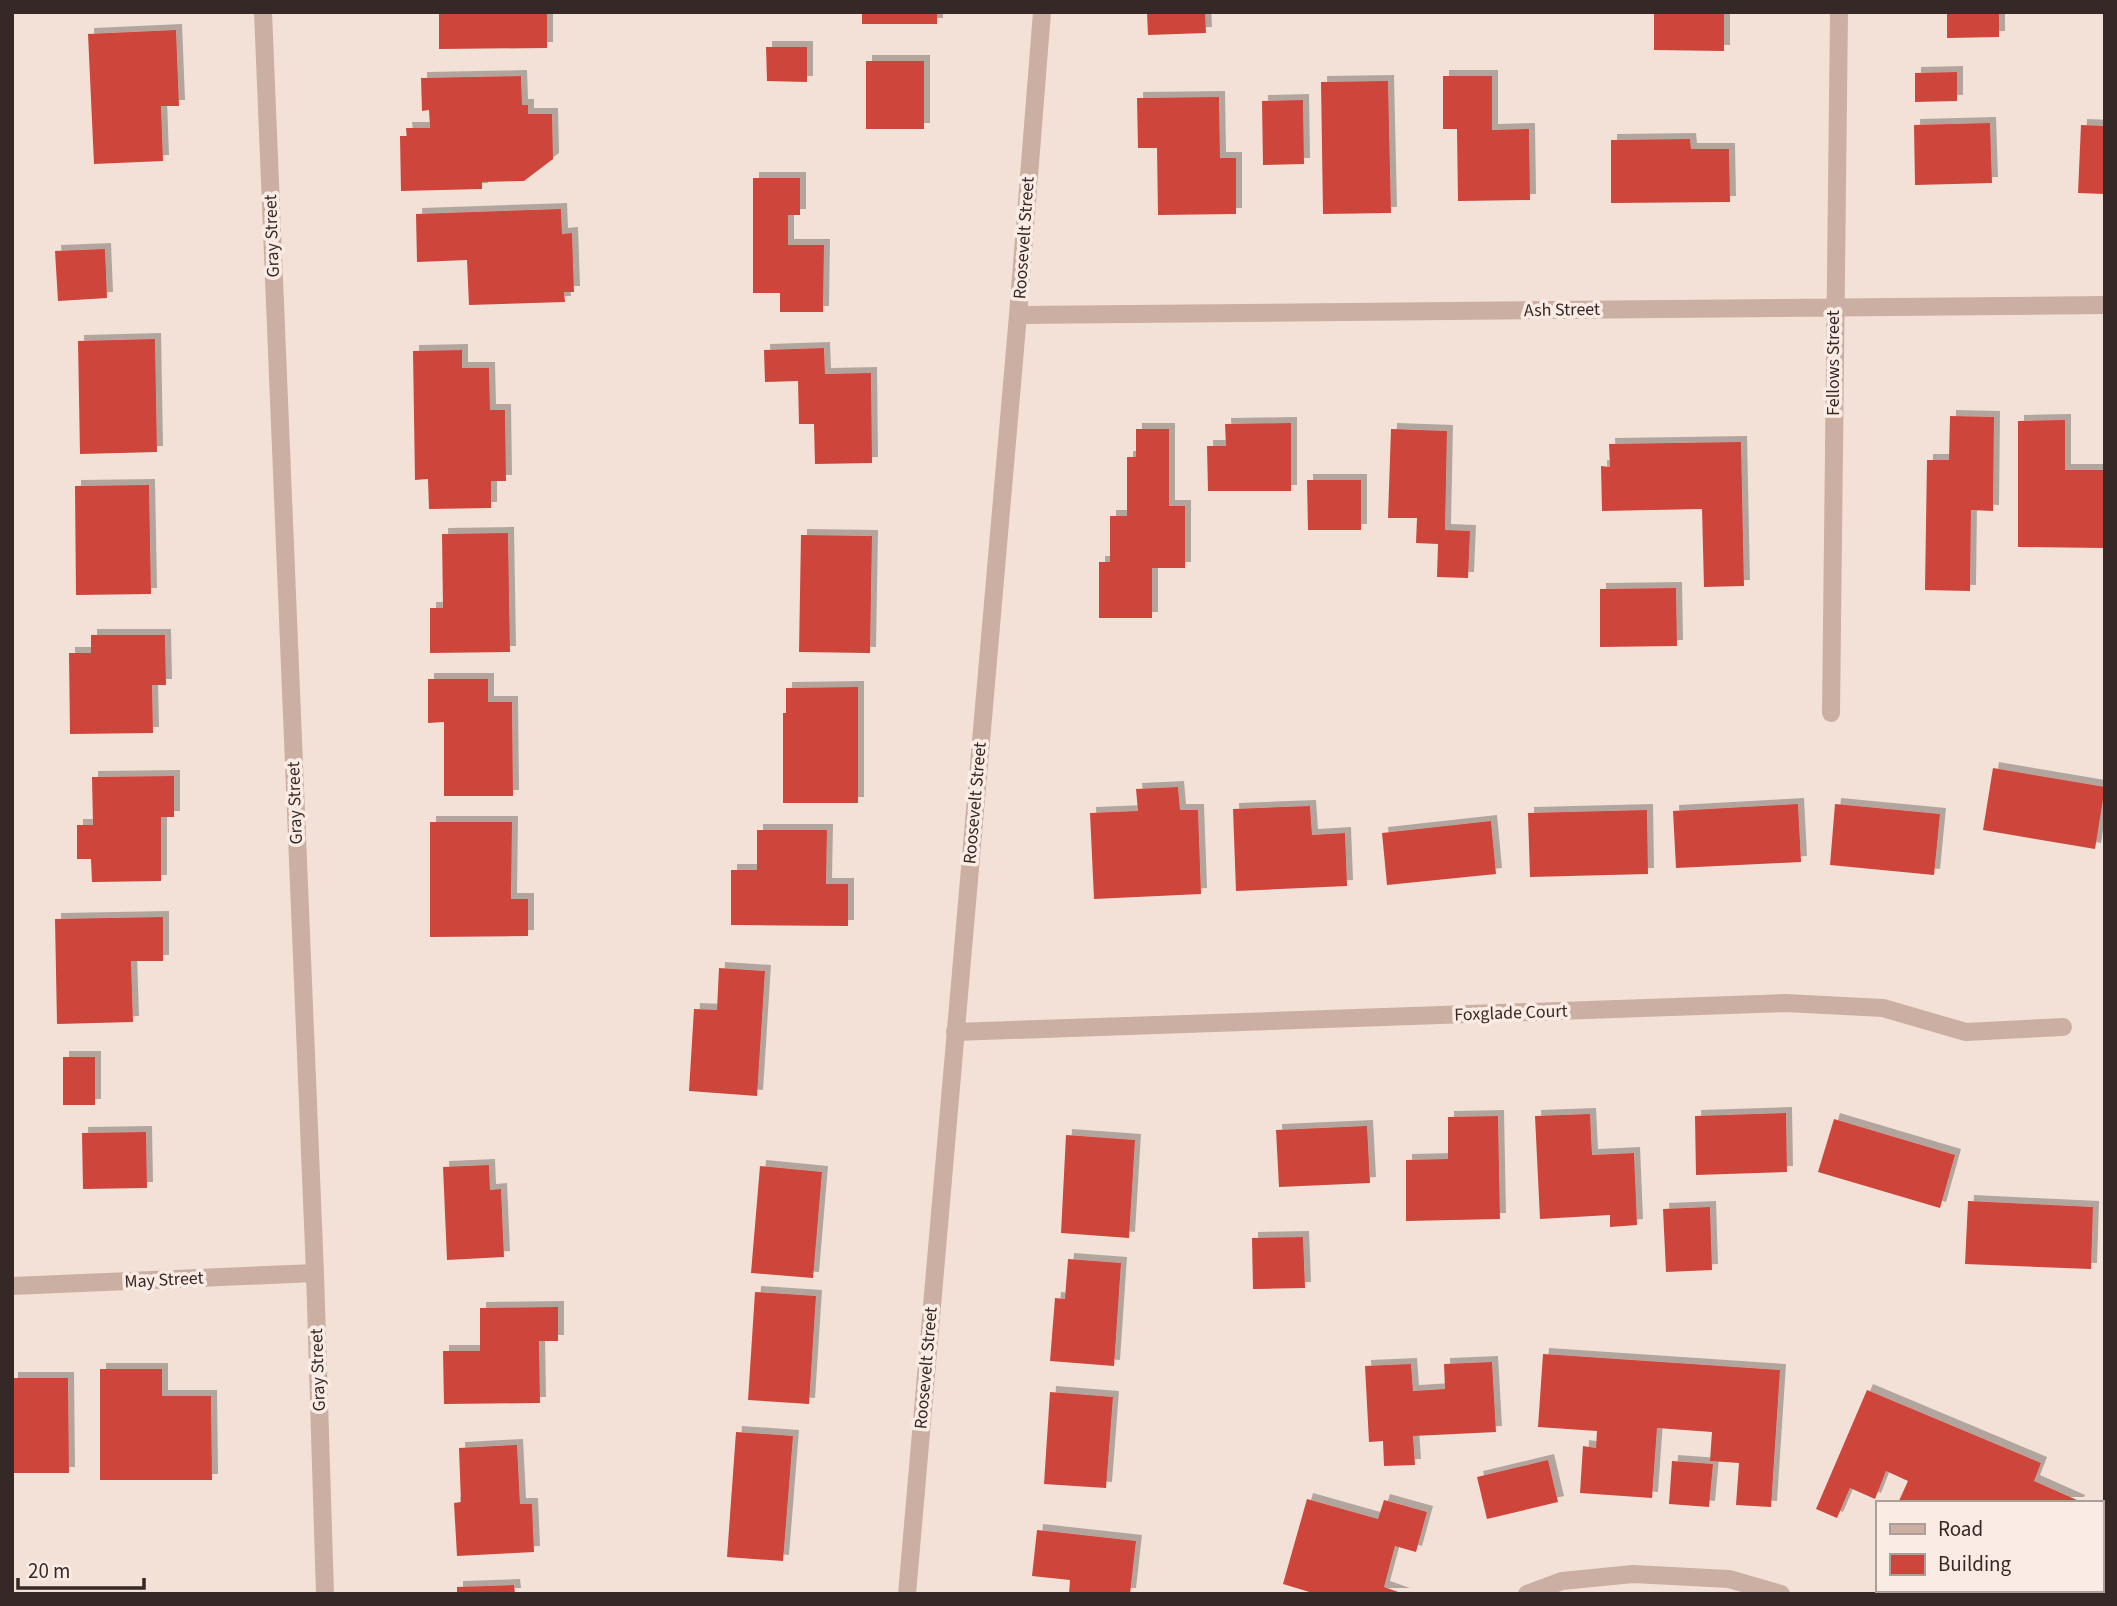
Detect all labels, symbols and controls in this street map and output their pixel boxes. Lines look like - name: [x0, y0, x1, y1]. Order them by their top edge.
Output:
- street label: Roosevelt Street: [1007, 176, 1041, 300]
- street label: Gray Street: [258, 194, 286, 278]
- street label: Ash Street: [1524, 297, 1600, 323]
- street label: Fellows Street: [1821, 310, 1846, 416]
- street label: Roosevelt Street: [957, 741, 993, 865]
- street label: Gray Street: [281, 761, 309, 845]
- street label: Foxglade Court: [1454, 999, 1568, 1027]
- street label: May Street: [124, 1265, 204, 1295]
- street label: Roosevelt Street: [908, 1306, 944, 1430]
- street label: Gray Street: [304, 1328, 332, 1412]
- legend: [1876, 1501, 2103, 1592]
- text: Road: [1938, 1514, 1983, 1544]
- scale bar: [18, 1546, 144, 1590]
- text: Building: [1938, 1549, 2012, 1579]
- text: 20 m: [28, 1556, 70, 1586]

